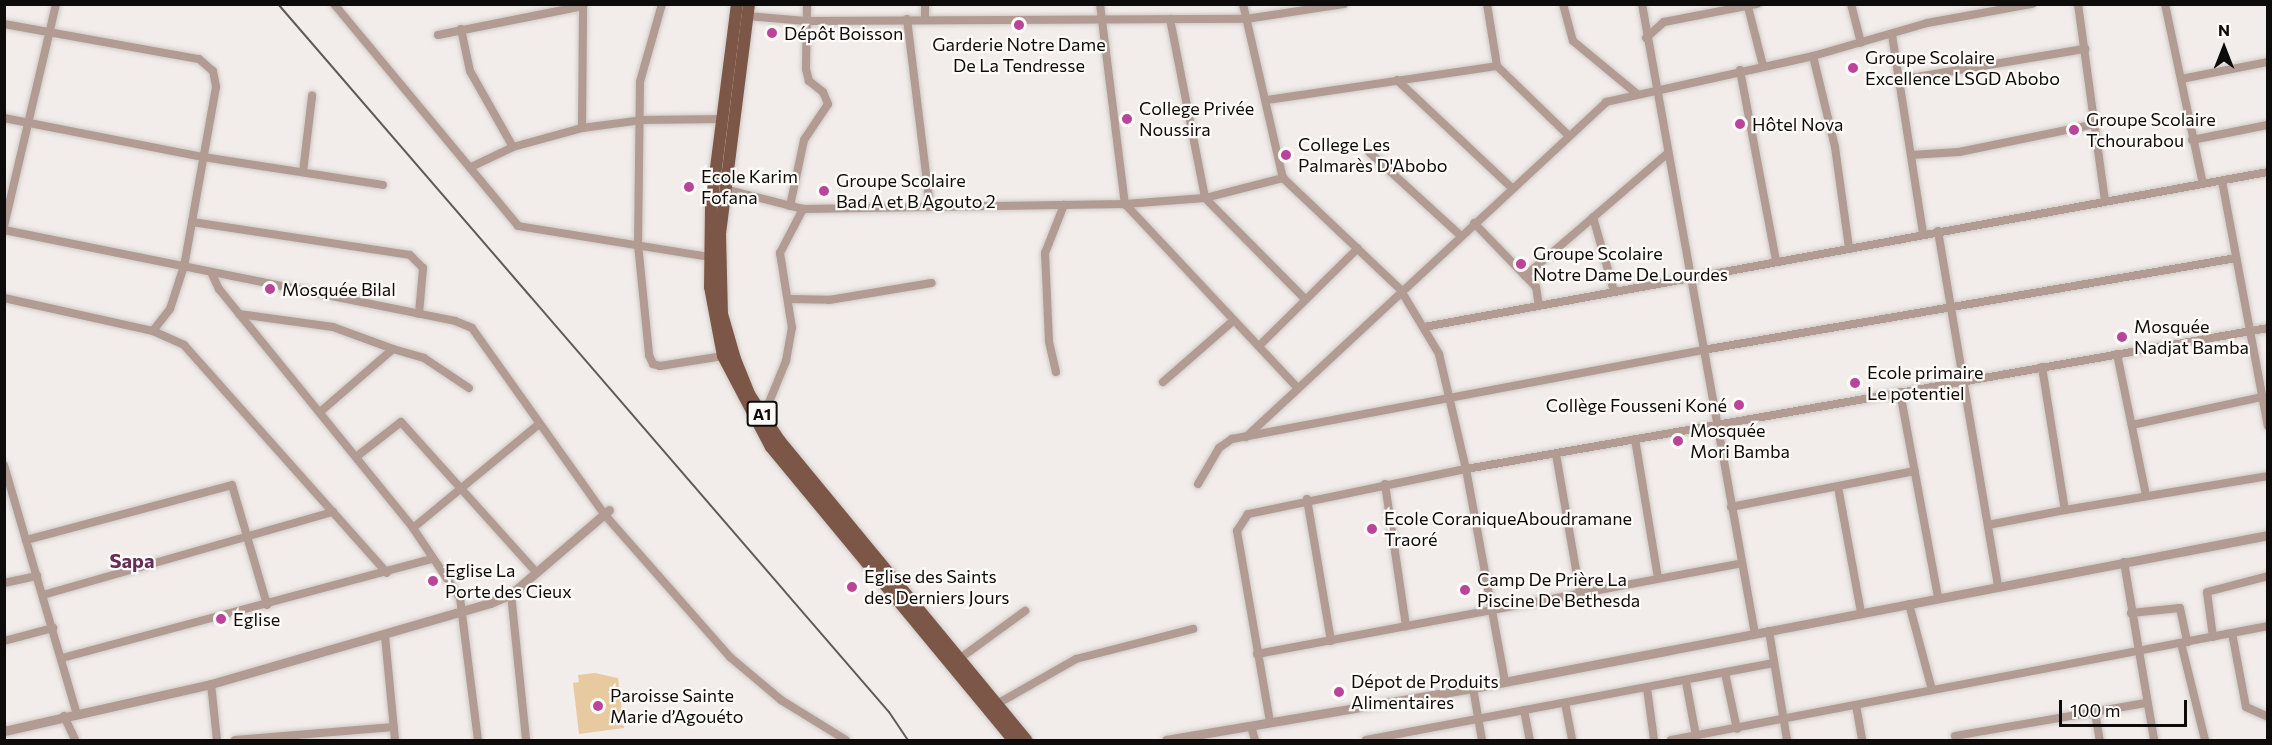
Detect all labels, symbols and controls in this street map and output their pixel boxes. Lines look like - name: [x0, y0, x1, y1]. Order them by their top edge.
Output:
- marker: Garderie Notre Dame De La Tendresse: [1012, 18, 1026, 32]
- north arrow: [2194, 18, 2254, 78]
- text: N: [2218, 20, 2230, 39]
- place label: Dépôt Boisson: [784, 22, 903, 44]
- marker: Dépôt Boisson: [765, 26, 779, 40]
- place label: Garderie Notre Dame De La Tendresse: [932, 34, 1106, 76]
- place label: Groupe Scolaire Excellence LSGD Abobo: [1865, 47, 2060, 90]
- marker: Groupe Scolaire Excellence LSGD Abobo: [1846, 61, 1860, 75]
- place label: College Privée Noussira: [1139, 98, 1254, 140]
- place label: Groupe Scolaire Tchourabou: [2086, 109, 2216, 152]
- marker: College Privée Noussira: [1120, 112, 1134, 126]
- place label: Hôtel Nova: [1752, 113, 1843, 135]
- marker: Hôtel Nova: [1733, 117, 1747, 131]
- marker: Groupe Scolaire Tchourabou: [2067, 123, 2081, 137]
- place label: College Les Palmarès D'Abobo: [1298, 134, 1448, 176]
- marker: College Les Palmarès D'Abobo: [1279, 148, 1293, 162]
- place label: Ecole Karim Fofana: [701, 166, 798, 208]
- place label: Groupe Scolaire Bad A et B Agouto 2: [836, 170, 996, 213]
- marker: Ecole Karim Fofana: [682, 180, 696, 194]
- marker: Groupe Scolaire Bad A et B Agouto 2: [817, 184, 831, 198]
- place label: Groupe Scolaire Notre Dame De Lourdes: [1533, 243, 1728, 286]
- marker: Groupe Scolaire Notre Dame De Lourdes: [1514, 257, 1528, 271]
- place label: Mosquée Bilal: [282, 278, 396, 300]
- marker: Mosquée Bilal: [263, 282, 277, 296]
- place label: Mosquée Nadjat Bamba: [2134, 316, 2249, 358]
- marker: Mosquée Nadjat Bamba: [2115, 330, 2129, 344]
- place label: Ecole primaire Le potentiel: [1867, 362, 1983, 404]
- marker: Ecole primaire Le potentiel: [1848, 376, 1862, 390]
- place label: Collège Fousseni Koné: [1546, 394, 1727, 416]
- marker: Collège Fousseni Koné: [1732, 398, 1746, 412]
- road number: A1: [746, 401, 778, 427]
- place label: Mosquée Mori Bamba: [1690, 420, 1790, 462]
- marker: Mosquée Mori Bamba: [1671, 434, 1685, 448]
- place label: Ecole CoraniqueAboudramane Traoré: [1384, 508, 1632, 550]
- marker: Ecole CoraniqueAboudramane Traoré: [1365, 522, 1379, 536]
- district label: Sapa: [110, 548, 154, 572]
- place label: Eglise La Porte des Cieux: [445, 560, 572, 602]
- place label: Eglise des Saints des Derniers Jours: [864, 566, 1010, 608]
- place label: Camp De Prière La Piscine De Bethesda: [1477, 569, 1640, 612]
- marker: Eglise La Porte des Cieux: [426, 574, 440, 588]
- marker: Eglise des Saints des Derniers Jours: [845, 580, 859, 594]
- marker: Camp De Prière La Piscine De Bethesda: [1458, 583, 1472, 597]
- place label: Eglise: [233, 608, 280, 630]
- marker: Eglise: [214, 612, 228, 626]
- place label: Dépot de Produits Alimentaires: [1351, 671, 1499, 714]
- place label: Paroisse Sainte Marie d’Agouéto: [610, 685, 744, 728]
- marker: Dépot de Produits Alimentaires: [1332, 685, 1346, 699]
- scale bar: [2062, 688, 2190, 726]
- marker: Paroisse Sainte Marie d’Agouéto: [591, 699, 605, 713]
- text: 100 m: [2070, 699, 2120, 721]

